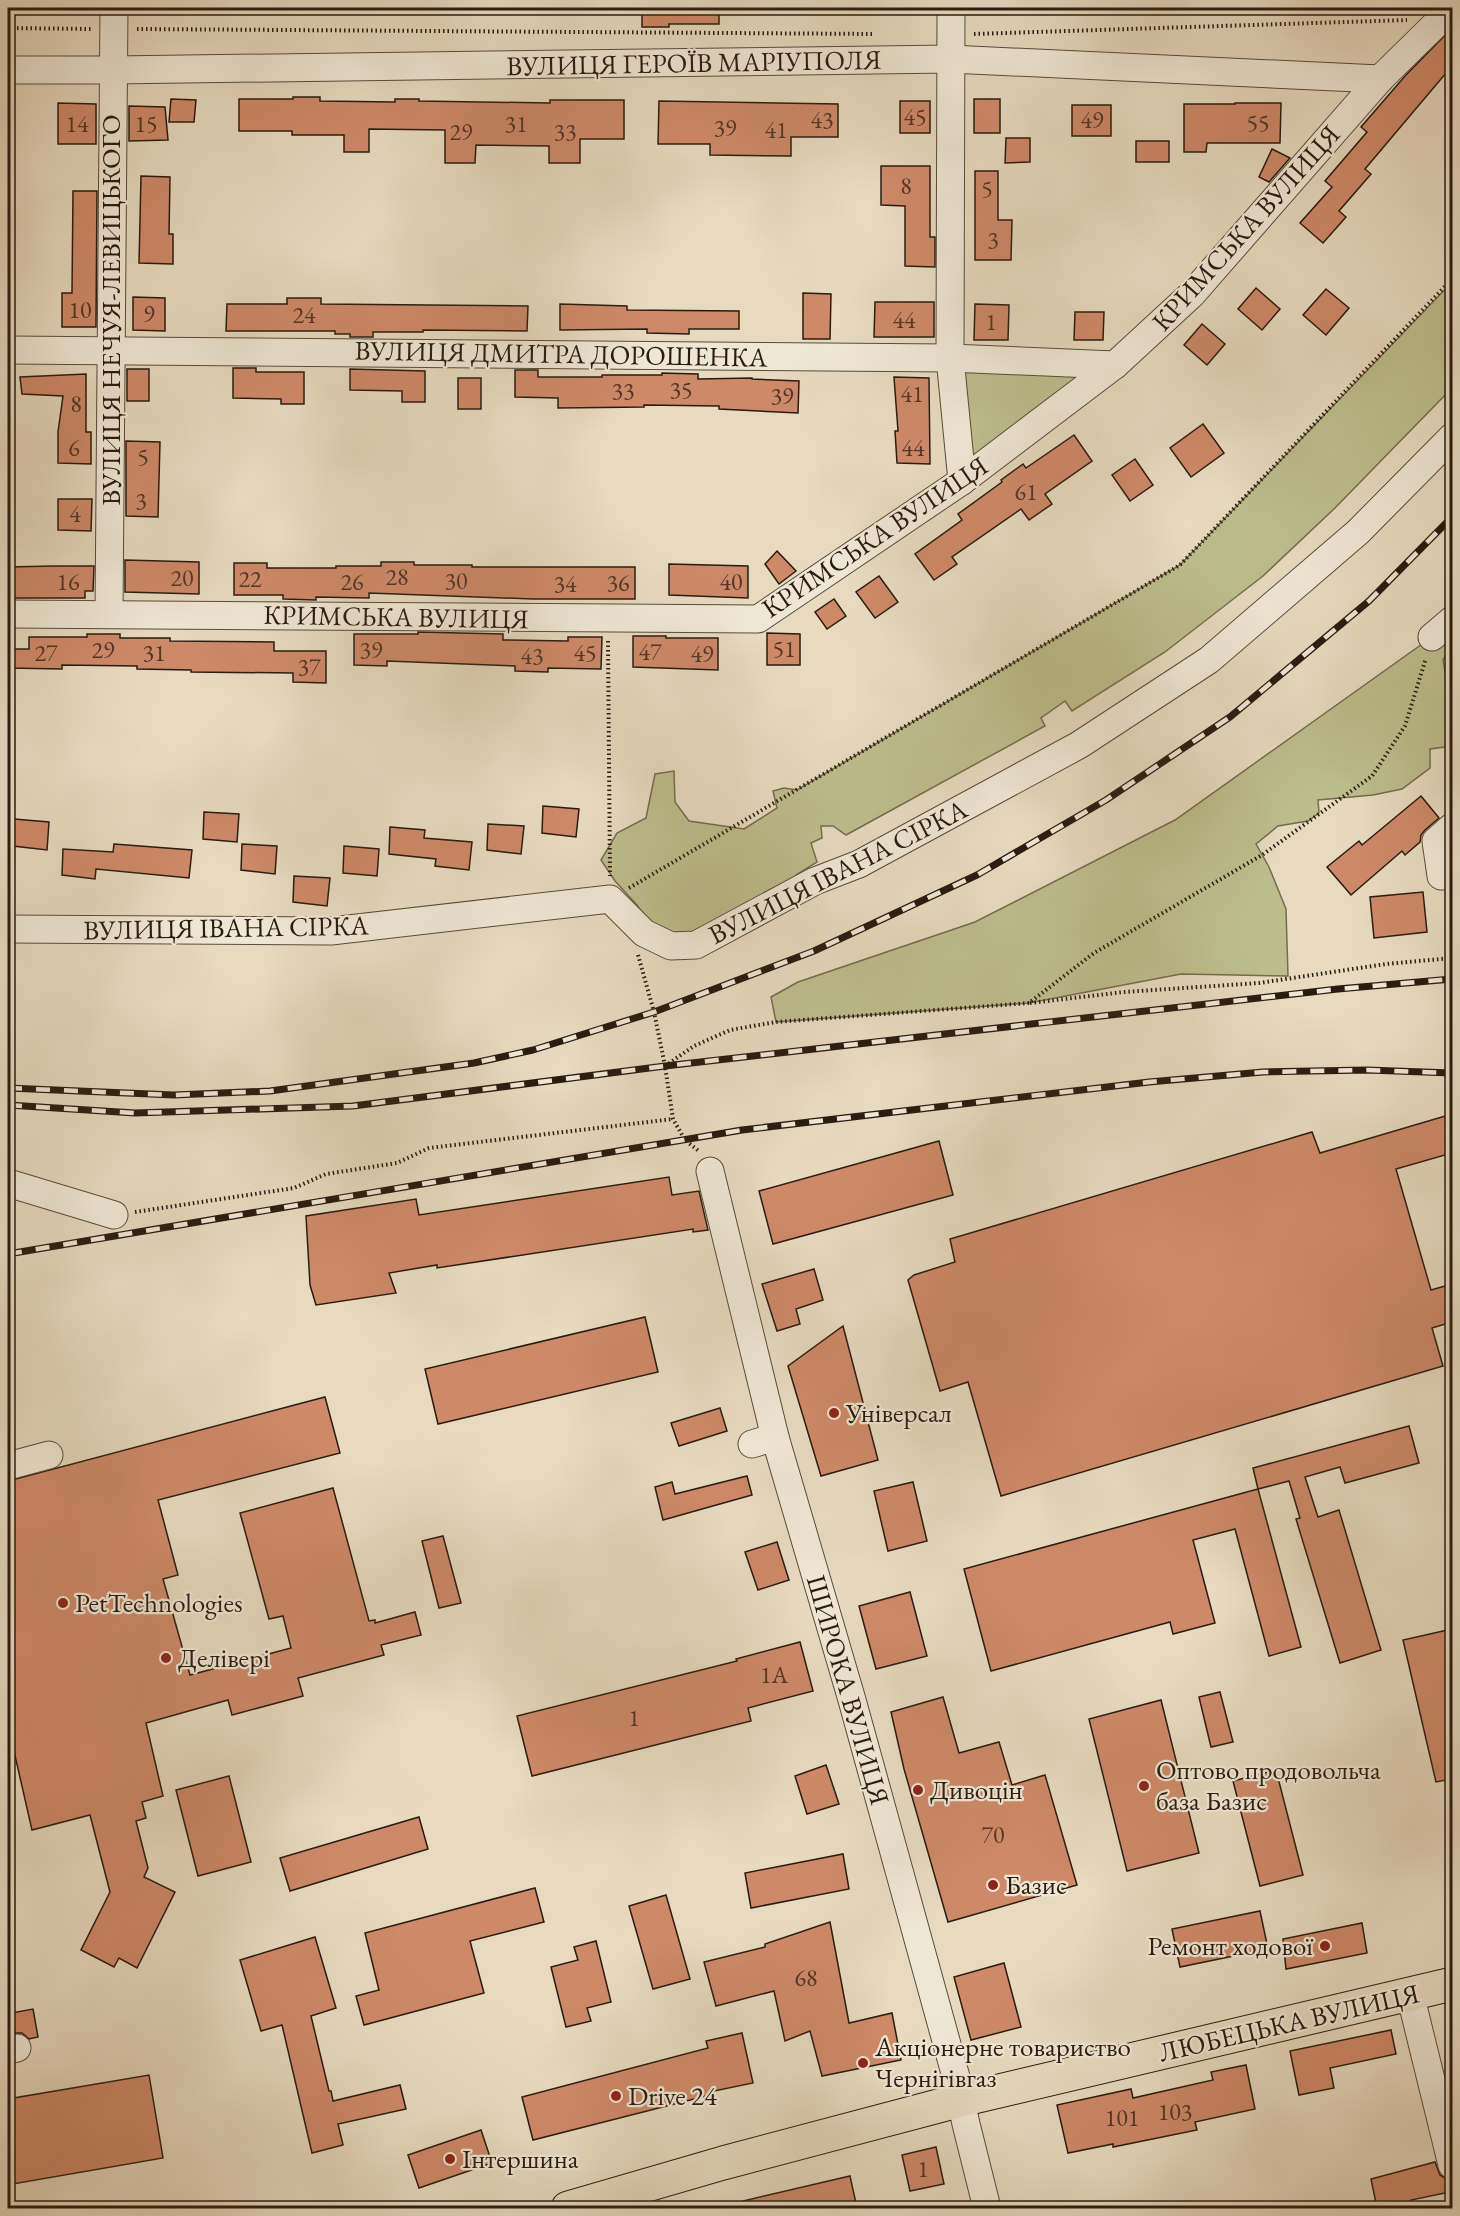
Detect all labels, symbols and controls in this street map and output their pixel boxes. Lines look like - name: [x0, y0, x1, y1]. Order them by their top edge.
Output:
- street label: ВУЛИЦЯ ГЕРОЇВ МАРІУПОЛЯ: [506, 42, 882, 83]
- house number: 45: [903, 101, 927, 132]
- house number: 43: [810, 104, 834, 135]
- house number: 49: [1080, 104, 1104, 135]
- house number: 55: [1246, 107, 1270, 138]
- house number: 14: [65, 108, 89, 139]
- house number: 15: [134, 108, 158, 139]
- house number: 31: [504, 108, 528, 139]
- house number: 39: [713, 112, 737, 143]
- street label: ВУЛИЦЯ НЕЧУЯ-ЛЕВИЦЬКОГО: [93, 114, 128, 506]
- house number: 41: [764, 114, 788, 145]
- house number: 29: [449, 116, 473, 147]
- house number: 33: [553, 116, 577, 147]
- street label: КРИМСЬКА ВУЛИЦЯ: [1144, 117, 1347, 338]
- house number: 8: [900, 170, 912, 201]
- house number: 5: [981, 173, 993, 204]
- house number: 3: [987, 224, 999, 255]
- house number: 10: [68, 294, 92, 325]
- house number: 9: [143, 298, 155, 329]
- house number: 24: [292, 299, 316, 330]
- house number: 44: [892, 304, 916, 335]
- house number: 1: [985, 306, 997, 337]
- street label: ВУЛИЦЯ ДМИТРА ДОРОШЕНКА: [354, 332, 768, 375]
- house number: 35: [669, 374, 693, 405]
- house number: 33: [611, 375, 635, 406]
- house number: 41: [900, 378, 924, 409]
- house number: 39: [770, 380, 794, 411]
- house number: 8: [70, 388, 82, 419]
- house number: 6: [68, 432, 80, 463]
- house number: 44: [901, 432, 925, 463]
- house number: 5: [137, 441, 149, 472]
- street label: КРИМСЬКА ВУЛИЦЯ: [755, 448, 995, 625]
- house number: 61: [1014, 476, 1038, 507]
- house number: 3: [135, 485, 147, 516]
- house number: 4: [69, 498, 81, 529]
- house number: 28: [385, 561, 409, 592]
- house number: 20: [170, 562, 194, 593]
- house number: 22: [238, 563, 262, 594]
- house number: 30: [444, 565, 468, 596]
- house number: 16: [56, 566, 80, 597]
- house number: 26: [340, 566, 364, 597]
- house number: 40: [719, 566, 743, 597]
- house number: 36: [606, 567, 630, 598]
- house number: 34: [553, 568, 577, 599]
- street label: КРИМСЬКА ВУЛИЦЯ: [263, 597, 529, 636]
- house number: 51: [772, 633, 796, 664]
- house number: 29: [91, 634, 115, 665]
- house number: 39: [359, 634, 383, 665]
- house number: 47: [638, 636, 662, 667]
- house number: 27: [34, 637, 58, 668]
- house number: 31: [142, 637, 166, 668]
- house number: 45: [573, 637, 597, 668]
- house number: 49: [690, 638, 714, 669]
- house number: 43: [520, 640, 544, 671]
- house number: 37: [297, 651, 321, 682]
- street label: ВУЛИЦЯ ІВАНА СІРКА: [703, 791, 973, 952]
- street label: ВУЛИЦЯ ІВАНА СІРКА: [83, 908, 369, 947]
- place label: Універсал: [845, 1395, 952, 1430]
- marker: Універсал: [827, 1406, 841, 1420]
- street label: ШИРОКА ВУЛИЦЯ: [799, 1571, 898, 1809]
- place label: PetTechnologies: [75, 1585, 243, 1620]
- marker: PetTechnologies: [56, 1596, 70, 1610]
- place label: Делівері: [178, 1640, 270, 1675]
- marker: Делівері: [159, 1651, 173, 1665]
- house number: 1А: [760, 1659, 788, 1690]
- house number: 1: [628, 1702, 640, 1733]
- place label: Оптово продовольча база Базис: [1156, 1752, 1381, 1818]
- place label: Дивоцін: [930, 1772, 1023, 1807]
- marker: Оптово продовольча база Базис: [1137, 1779, 1151, 1793]
- marker: Дивоцін: [911, 1783, 925, 1797]
- house number: 70: [981, 1819, 1005, 1850]
- place label: Базис: [1005, 1867, 1067, 1902]
- marker: Базис: [986, 1878, 1000, 1892]
- place label: Ремонт ходової: [1147, 1928, 1314, 1963]
- marker: Ремонт ходової: [1318, 1939, 1332, 1953]
- house number: 68: [794, 1962, 818, 1993]
- street label: ЛЮБЕЦЬКА ВУЛИЦЯ: [1155, 1975, 1423, 2070]
- place label: Акціонерне товариство Чернігівгаз: [874, 2029, 1131, 2095]
- marker: Акціонерне товариство Чернігівгаз: [856, 2056, 870, 2070]
- place label: Drive 24: [628, 2078, 718, 2113]
- marker: Drive 24: [609, 2089, 623, 2103]
- house number: 103: [1158, 2096, 1192, 2127]
- house number: 101: [1105, 2102, 1139, 2133]
- place label: Інтершина: [462, 2141, 579, 2176]
- marker: Інтершина: [443, 2152, 457, 2166]
- house number: 1: [917, 2153, 929, 2184]

